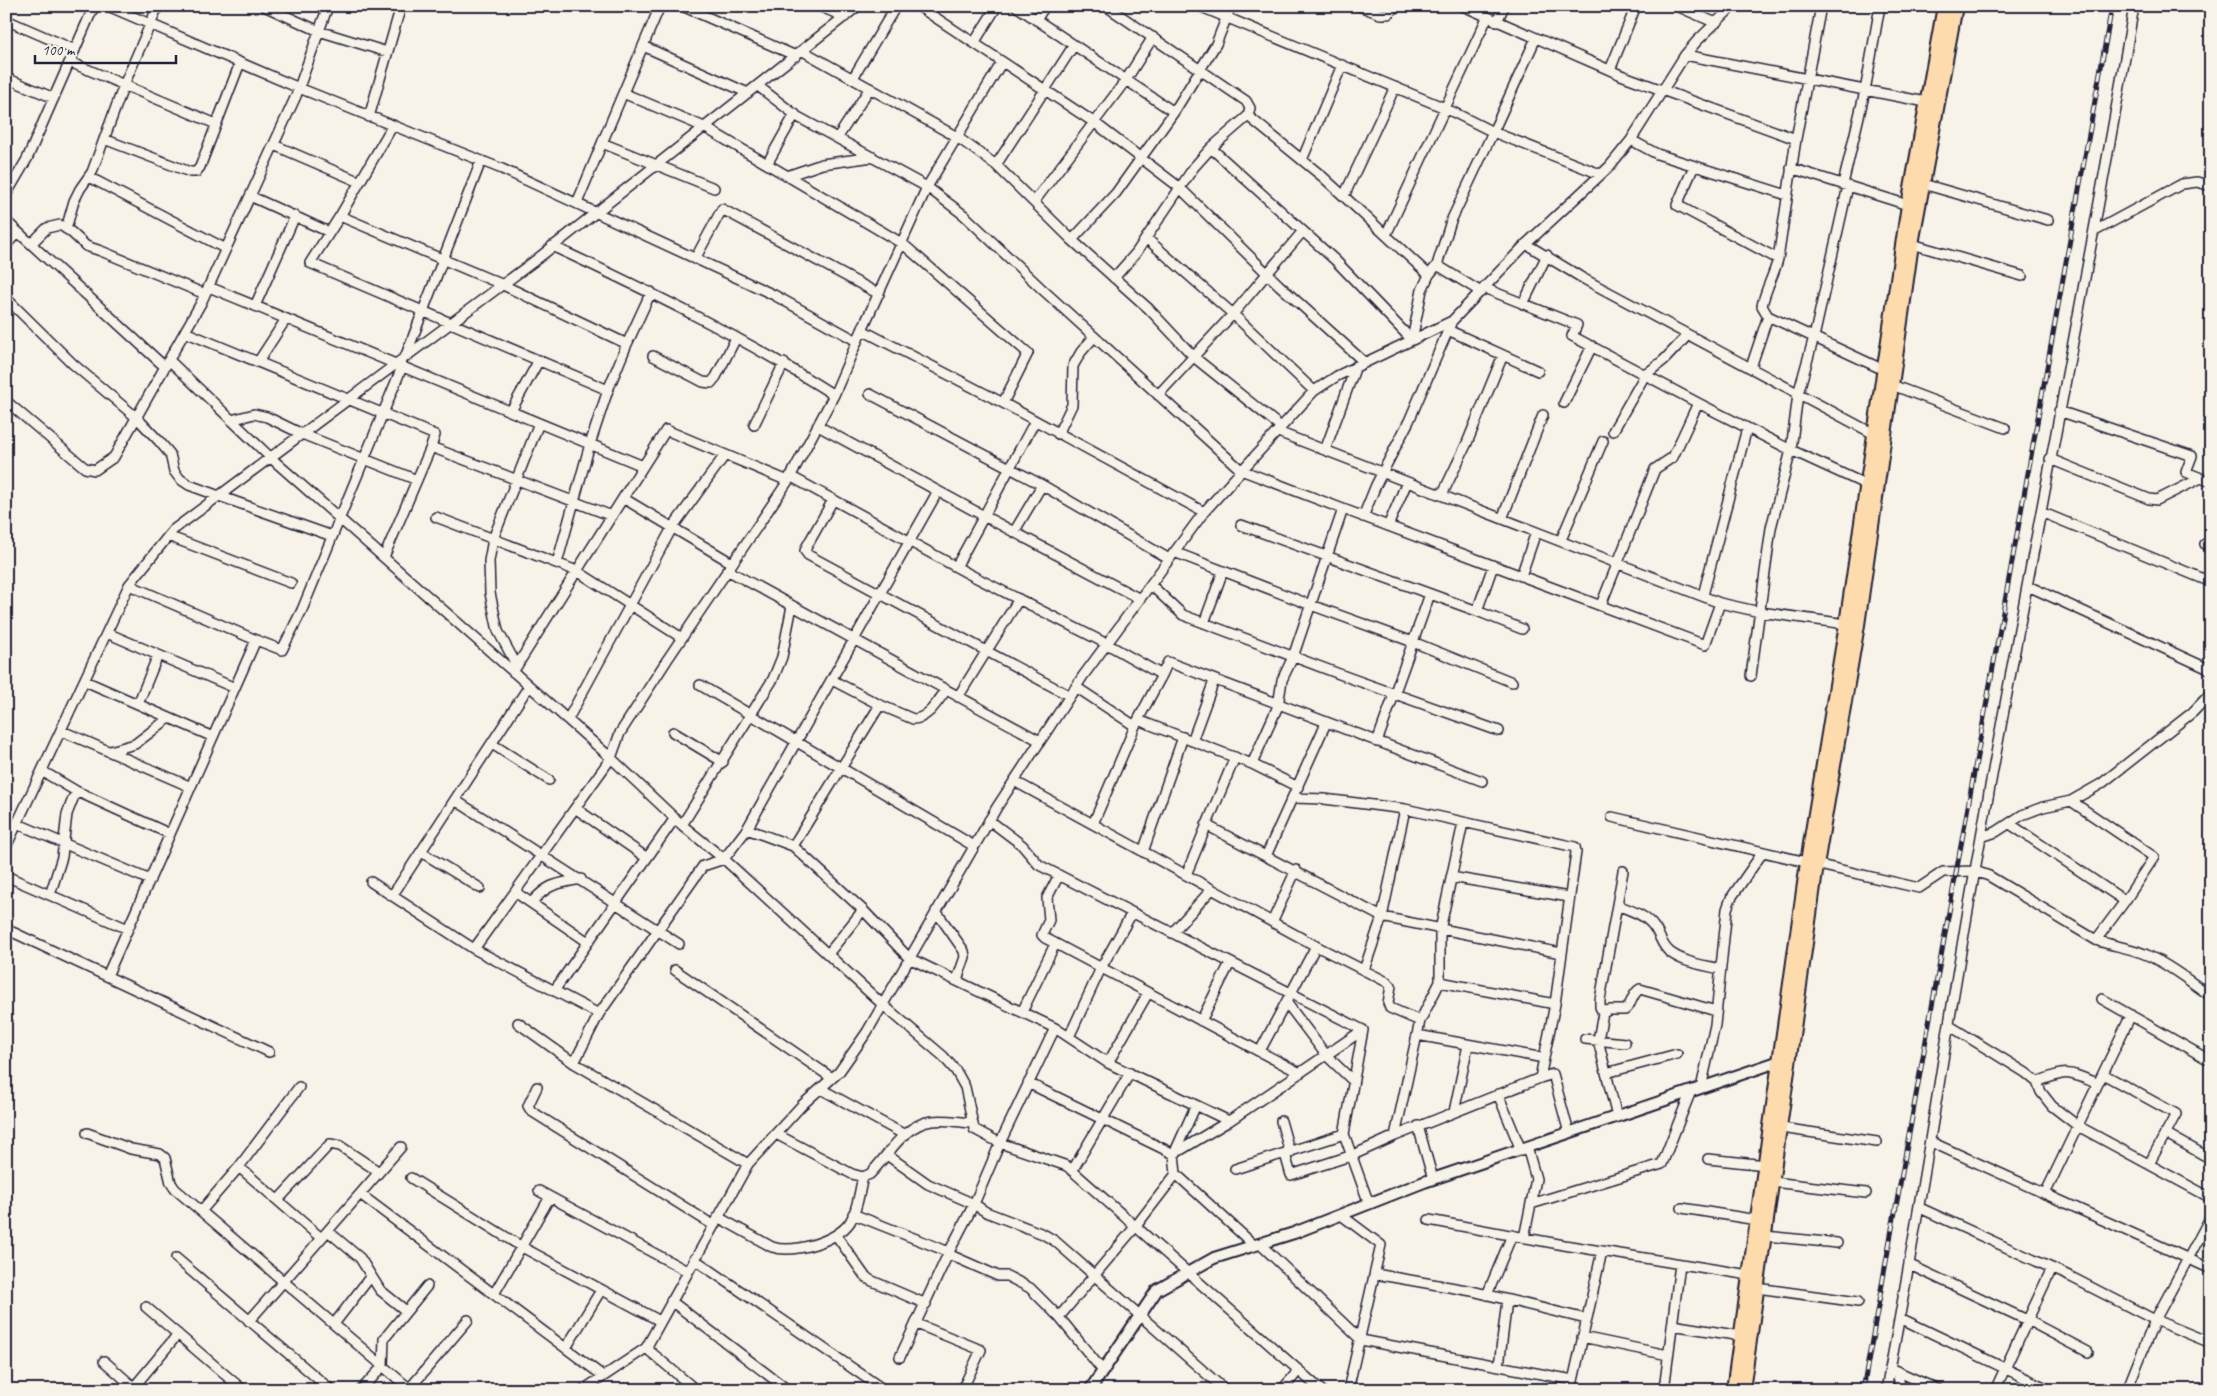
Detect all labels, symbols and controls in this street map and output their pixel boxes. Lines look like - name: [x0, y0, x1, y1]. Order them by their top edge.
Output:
- scale bar: [35, 32, 176, 64]
- text: 100 m: [42, 41, 76, 60]

